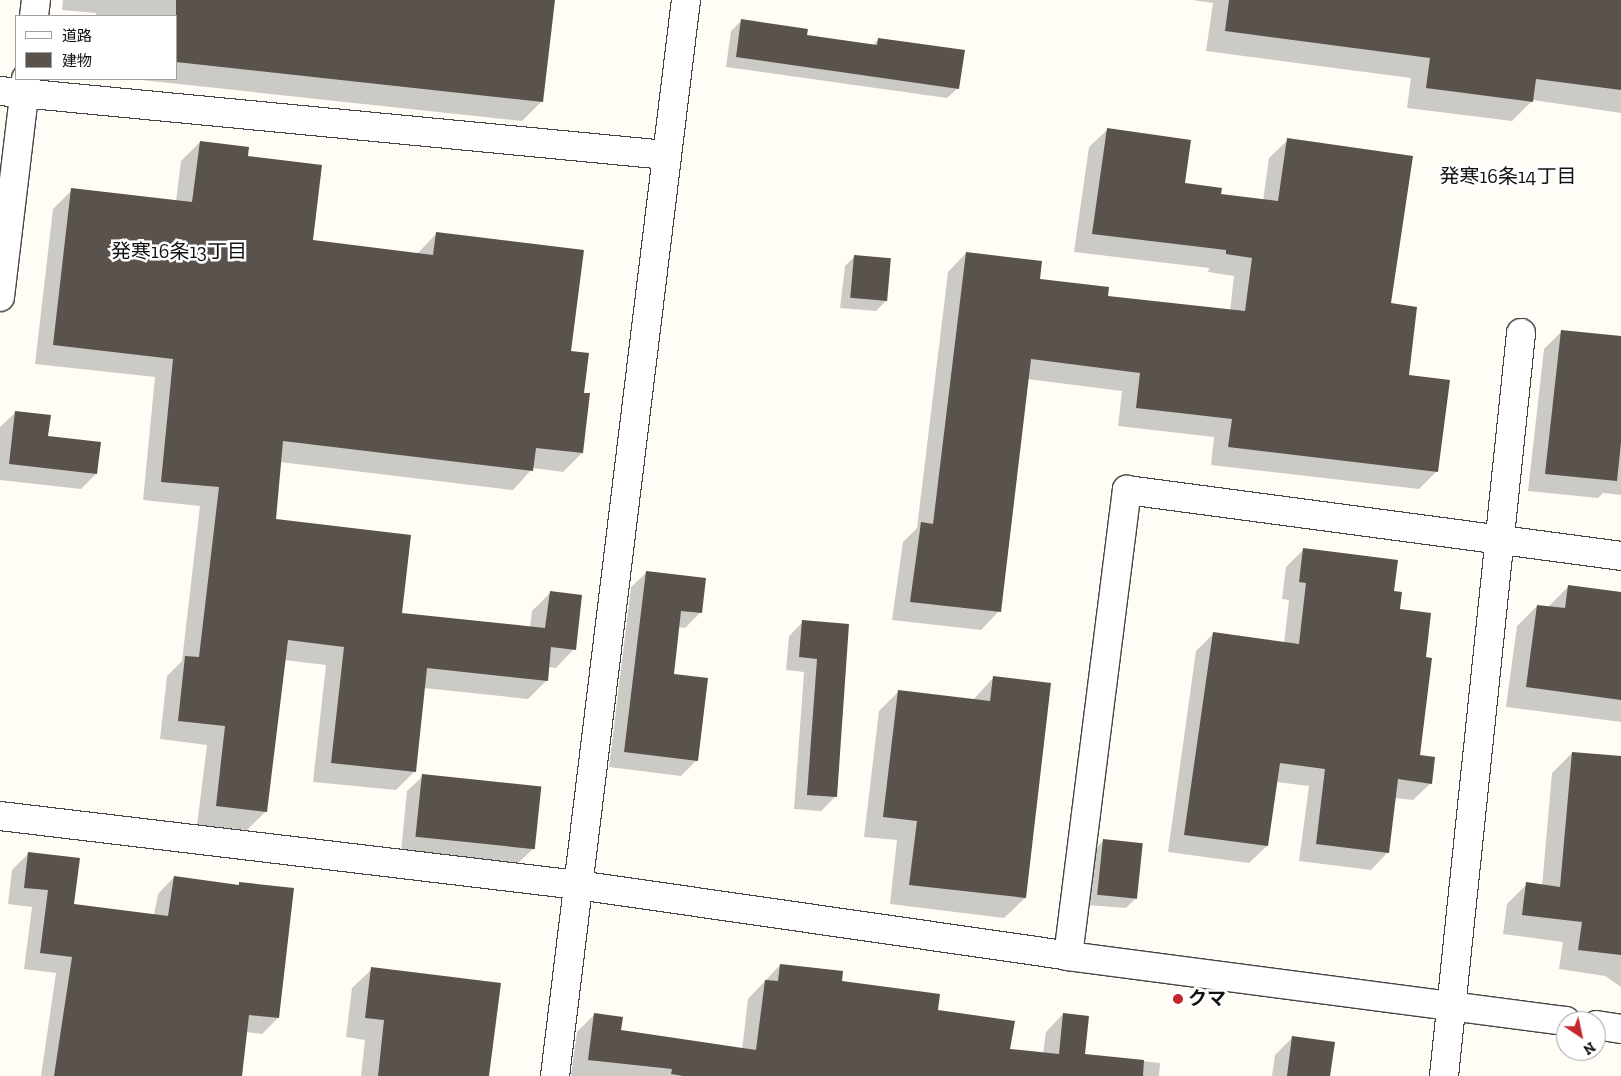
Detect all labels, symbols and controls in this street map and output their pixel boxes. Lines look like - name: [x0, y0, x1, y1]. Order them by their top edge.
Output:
- legend: [15, 15, 178, 80]
- text: 道路: [62, 27, 92, 45]
- text: 建物: [62, 52, 92, 70]
- district label: 発寒16条14丁目: [1440, 164, 1576, 188]
- district label: 発寒16条13丁目: [111, 239, 247, 263]
- place label: クマ: [1188, 988, 1226, 1010]
- marker: クマ: [1172, 993, 1184, 1005]
- north arrow: [1556, 1011, 1606, 1061]
- text: N: [1580, 1038, 1598, 1058]

